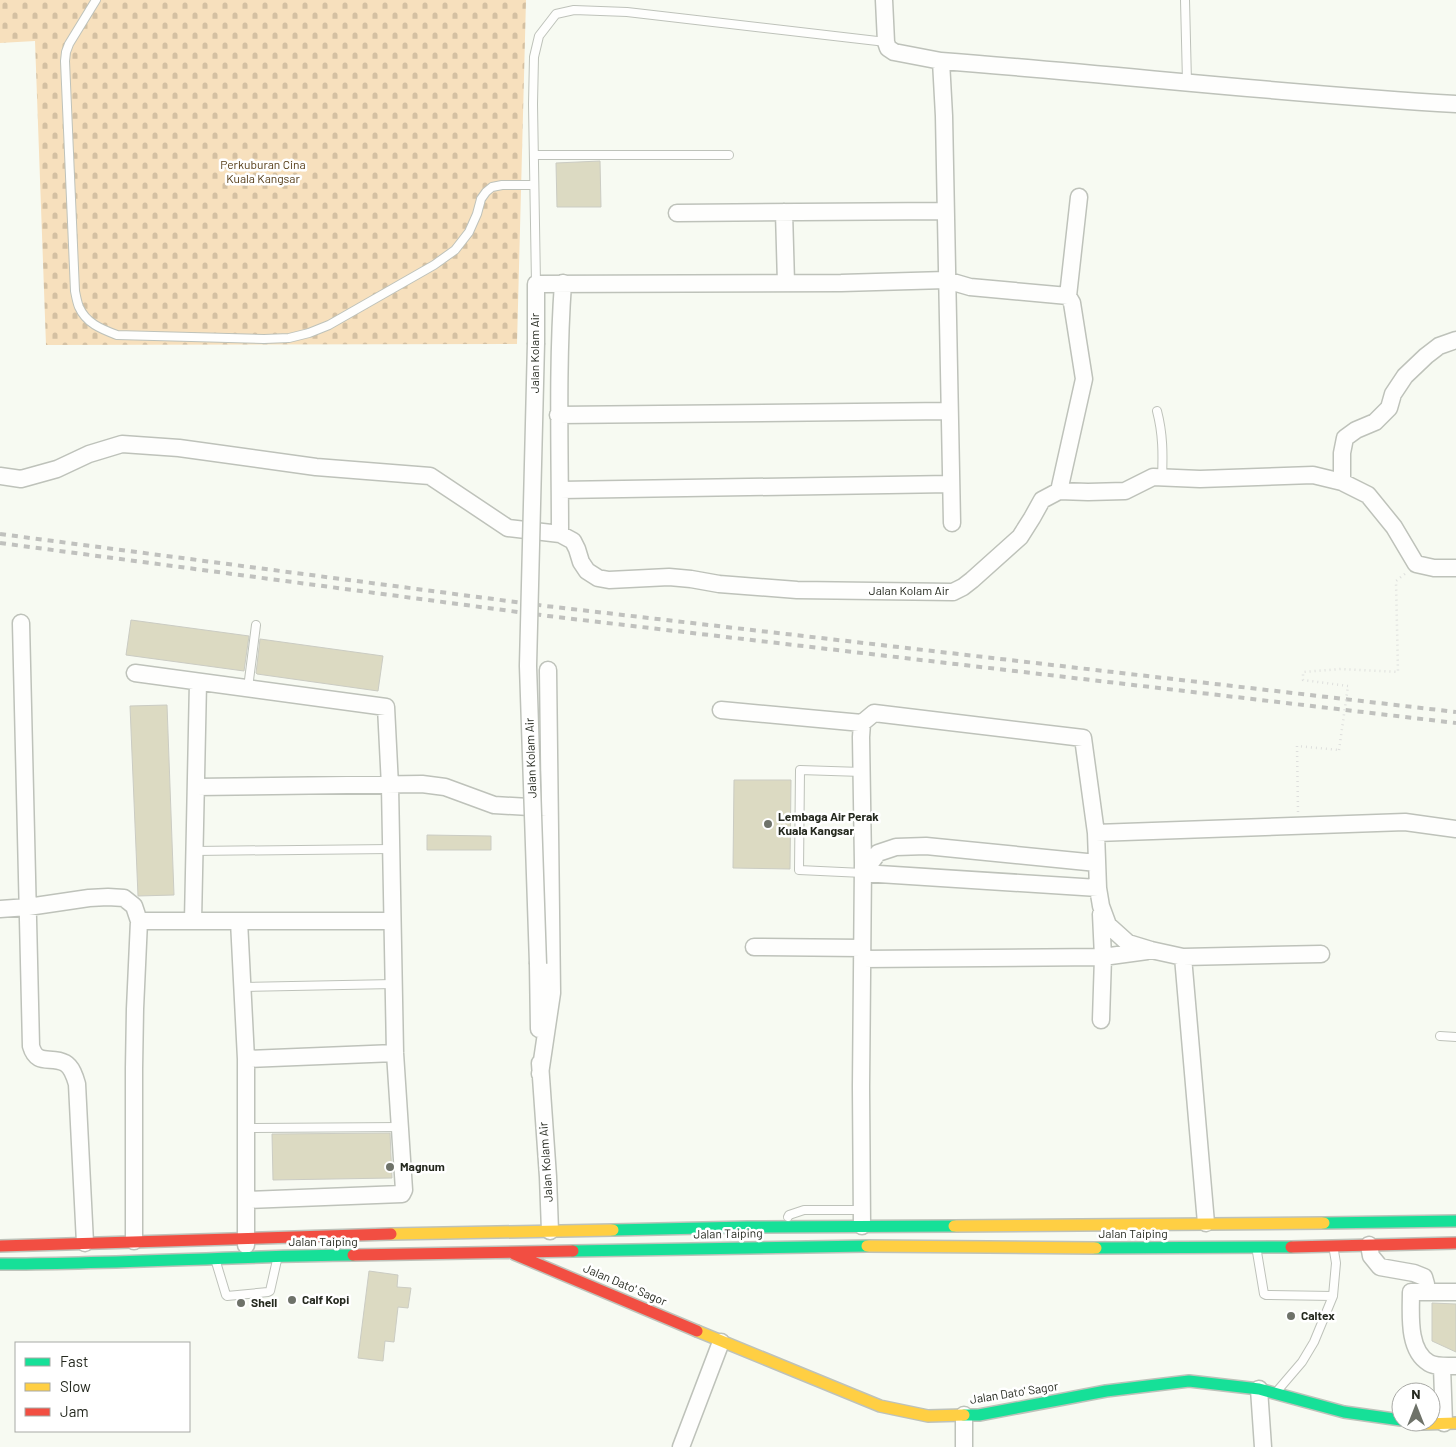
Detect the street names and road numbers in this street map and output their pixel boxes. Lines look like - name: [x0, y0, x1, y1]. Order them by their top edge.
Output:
- street label: Jalan Kolam Air: [527, 312, 541, 393]
- street label: Jalan Kolam Air: [869, 583, 950, 597]
- street label: Jalan Kolam Air: [522, 717, 538, 798]
- street label: Jalan Kolam Air: [535, 1121, 555, 1203]
- street label: Jalan Taiping: [693, 1225, 763, 1241]
- street label: Jalan Taiping: [1098, 1226, 1168, 1240]
- street label: Jalan Taiping: [288, 1234, 358, 1248]
- street label: Jalan Dato' Sagor: [582, 1260, 670, 1308]
- street label: Jalan Dato' Sagor: [969, 1378, 1060, 1406]

